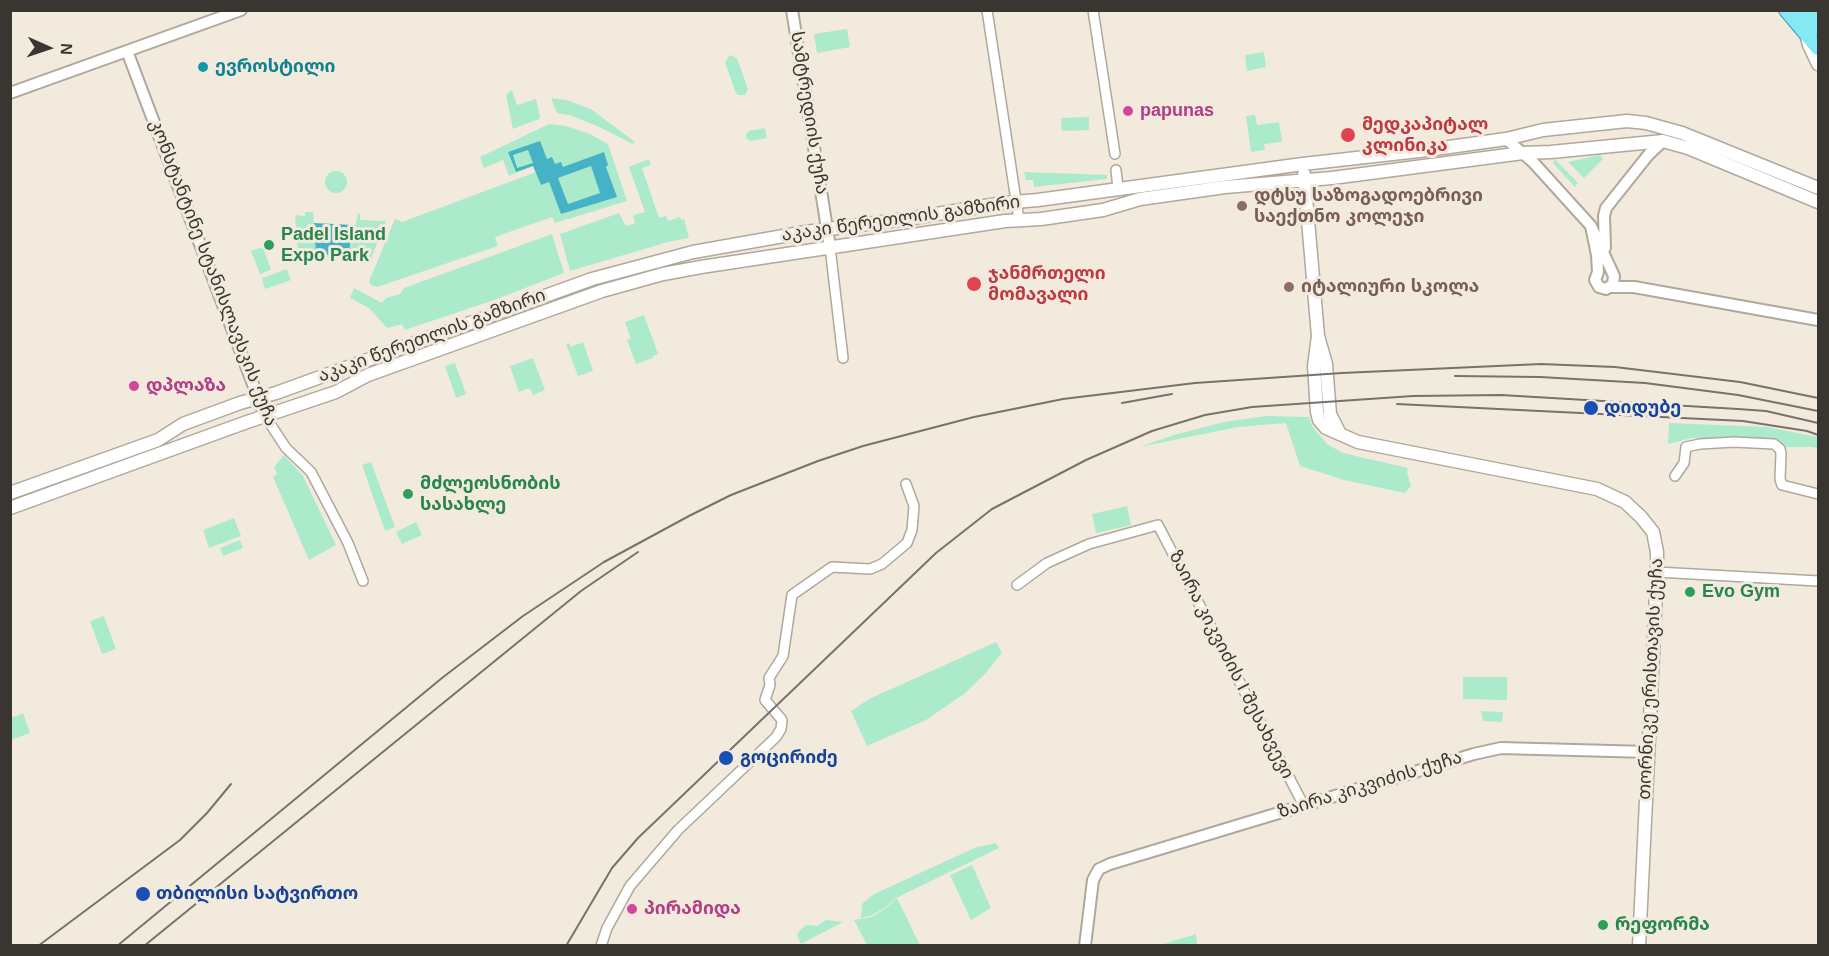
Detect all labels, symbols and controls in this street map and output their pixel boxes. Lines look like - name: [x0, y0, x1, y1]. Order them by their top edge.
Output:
- north arrow: [18, 18, 78, 78]
- street label: სამტრედიის ქუჩა: [785, 30, 833, 196]
- text: N: [58, 43, 75, 55]
- place label: ევროსტილი: [215, 56, 335, 78]
- marker: ევროსტილი: [196, 60, 210, 74]
- place label: papunas: [1140, 100, 1214, 122]
- marker: papunas: [1121, 104, 1135, 118]
- place label: მედკაპიტალ კლინიკა: [1362, 114, 1488, 156]
- street label: კონსტანტინე სტანისლავსკის ქუჩა: [144, 117, 282, 429]
- marker: მედკაპიტალ კლინიკა: [1339, 126, 1357, 144]
- place label: დტსუ საზოგადოებრივი საექთნო კოლეჯი: [1254, 185, 1483, 228]
- street label: აკაკი წერეთლის გამზირი: [780, 192, 1022, 246]
- marker: დტსუ საზოგადოებრივი საექთნო კოლეჯი: [1235, 199, 1249, 213]
- place label: Padel Island Expo Park: [281, 224, 386, 266]
- marker: Padel Island Expo Park: [262, 238, 276, 252]
- place label: ჯანმრთელი მომავალი: [988, 263, 1106, 306]
- marker: ჯანმრთელი მომავალი: [965, 275, 983, 293]
- place label: იტალიური სკოლა: [1301, 276, 1479, 298]
- marker: იტალიური სკოლა: [1282, 280, 1296, 294]
- street label: აკაკი წერეთლის გამზირი: [315, 285, 549, 387]
- place label: დპლაზა: [146, 375, 226, 397]
- marker: დპლაზა: [127, 379, 141, 393]
- place label: დიდუბე: [1604, 397, 1681, 419]
- marker: დიდუბე: [1582, 399, 1600, 417]
- place label: მძლეოსნობის სასახლე: [420, 473, 561, 516]
- marker: მძლეოსნობის სასახლე: [401, 487, 415, 501]
- street label: ზაირა კიკვიძის I შესახვევი: [1164, 547, 1298, 783]
- street label: თორნიკე ერისთავის ქუჩა: [1634, 558, 1668, 800]
- place label: Evo Gym: [1702, 581, 1780, 603]
- marker: Evo Gym: [1683, 585, 1697, 599]
- place label: გოცირიძე: [740, 747, 838, 769]
- street label: ზაირა კიკვიძის ქუჩა: [1275, 747, 1465, 823]
- marker: გოცირიძე: [717, 749, 735, 767]
- place label: თბილისი სატვირთო: [156, 883, 358, 905]
- marker: თბილისი სატვირთო: [134, 885, 152, 903]
- place label: პირამიდა: [644, 898, 741, 920]
- marker: პირამიდა: [625, 902, 639, 916]
- place label: რეფორმა: [1615, 914, 1710, 936]
- marker: რეფორმა: [1596, 918, 1610, 932]

